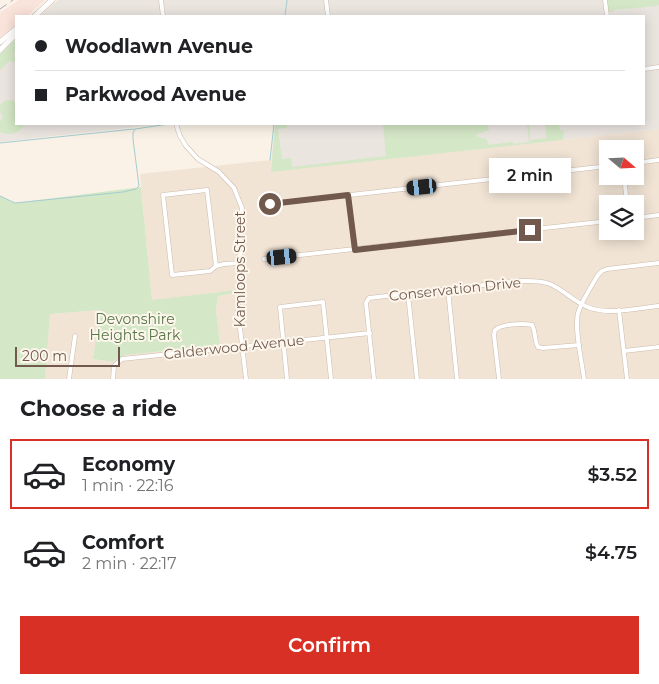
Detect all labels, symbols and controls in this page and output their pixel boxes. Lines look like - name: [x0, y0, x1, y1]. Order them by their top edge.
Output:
- text: Woodlawn Avenue: [65, 35, 253, 58]
- text: Parkwood Avenue: [65, 83, 247, 106]
- north arrow: [599, 140, 644, 185]
- map controls: [599, 140, 644, 240]
- callout: 2 min: [489, 158, 571, 192]
- text: 2 min: [507, 166, 553, 185]
- car: [406, 178, 437, 196]
- route start: [259, 193, 281, 215]
- button: layers: [599, 195, 644, 240]
- street label: Kamloops Street: [231, 210, 249, 327]
- route end: [519, 219, 541, 241]
- car: [266, 248, 297, 266]
- street label: Conservation Drive: [388, 273, 522, 305]
- park label: Devonshire Heights Park: [90, 310, 181, 344]
- street label: Calderwood Avenue: [163, 331, 305, 363]
- scale bar: [15, 344, 120, 367]
- text: 200 m: [22, 347, 67, 365]
- text: Choose a ride: [20, 395, 177, 422]
- icon: car: [22, 452, 67, 497]
- text: Economy: [82, 453, 175, 476]
- text: $3.52: [587, 463, 637, 486]
- text: 1 min · 22:16: [82, 476, 174, 495]
- icon: car: [22, 530, 67, 575]
- text: Comfort: [82, 531, 164, 554]
- text: $4.75: [585, 541, 637, 564]
- text: 2 min · 22:17: [82, 554, 177, 573]
- button: Confirm: [20, 616, 639, 674]

